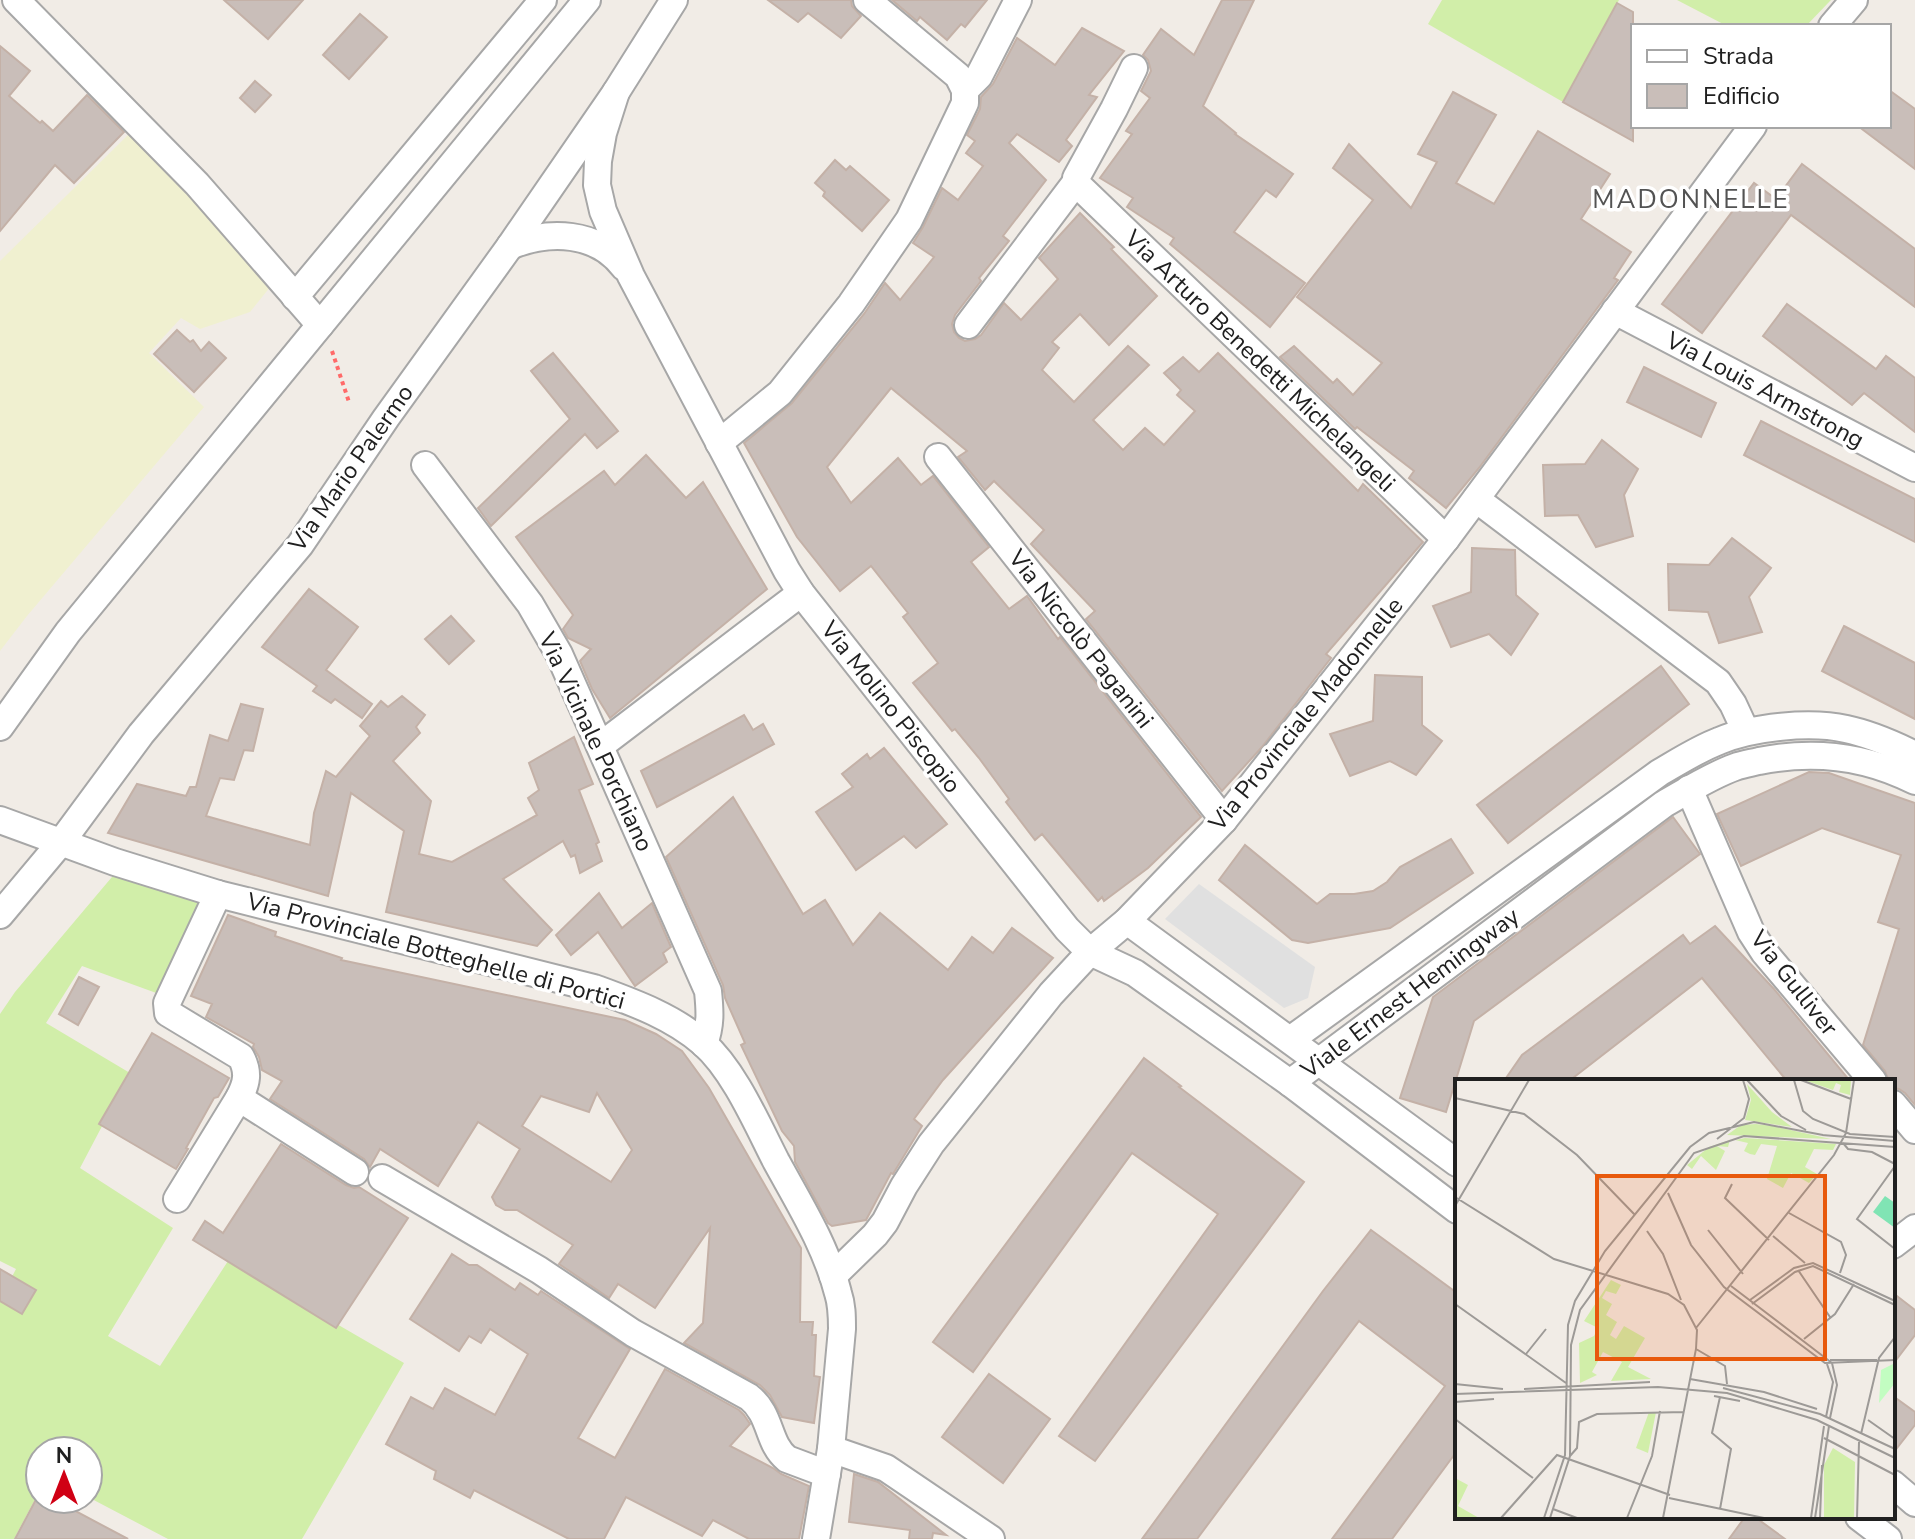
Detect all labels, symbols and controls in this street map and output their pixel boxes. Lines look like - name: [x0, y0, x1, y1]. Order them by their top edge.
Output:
- legend: [1631, 24, 1891, 128]
- text: Strada: [1703, 40, 1774, 72]
- text: Edificio: [1703, 80, 1780, 112]
- district label: MADONNELLE: [1592, 182, 1790, 217]
- street label: Via Arturo Benedetti Michelangeli: [1117, 222, 1402, 499]
- street label: Via Louis Armstrong: [1660, 324, 1870, 456]
- street label: Via Mario Palermo: [281, 378, 421, 559]
- street label: Via Niccolò Paganini: [1001, 542, 1161, 735]
- street label: Via Provinciale Madonnelle: [1201, 591, 1410, 838]
- street label: Via Molino Piscopio: [813, 614, 968, 800]
- street label: Via Vicinale Porchiano: [531, 626, 661, 857]
- street label: Via Provinciale Botteghelle di Portici: [242, 885, 629, 1017]
- street label: Viale Ernest Hemingway: [1294, 900, 1526, 1086]
- street label: Via Gulliver: [1742, 923, 1845, 1042]
- inset map: [1455, 1079, 1895, 1519]
- north arrow: [24, 1435, 104, 1515]
- text: N: [56, 1441, 72, 1471]

